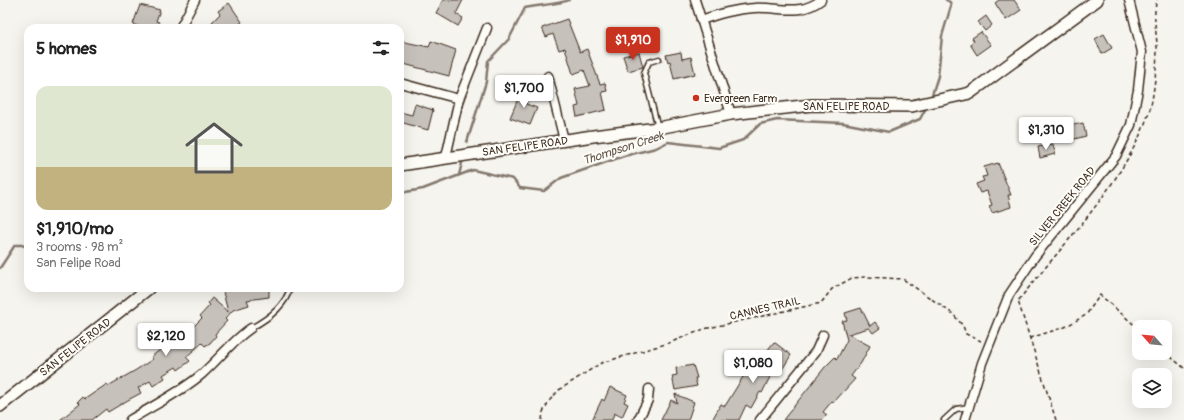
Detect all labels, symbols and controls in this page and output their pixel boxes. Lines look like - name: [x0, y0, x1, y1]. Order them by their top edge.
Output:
- pin: $1,910: [600, 27, 666, 61]
- text: $1,910: [615, 32, 651, 48]
- icon: filters: [370, 37, 392, 59]
- text: 5 homes: [36, 38, 97, 59]
- pin: $1,700: [491, 75, 557, 109]
- text: $1,700: [504, 80, 544, 96]
- place label: Evergreen Farm: [704, 92, 778, 105]
- marker: Evergreen Farm: [691, 93, 701, 103]
- street label: SAN FELIPE ROAD: [803, 100, 889, 113]
- icon: home: [178, 112, 250, 184]
- pin: $1,310: [1013, 117, 1079, 151]
- text: $1,310: [1028, 122, 1064, 138]
- water label: Thompson Creek: [581, 128, 666, 169]
- street label: SAN FELIPE ROAD: [481, 134, 569, 159]
- street label: SILVER CREEK ROAD: [1027, 164, 1098, 248]
- text: $1,910/mo: [36, 218, 114, 239]
- text: 3 rooms · 98 m²: [36, 239, 123, 255]
- text: San Felipe Road: [36, 255, 121, 271]
- street label: CANNES TRAIL: [728, 294, 802, 323]
- street label: SAN FELIPE ROAD: [37, 316, 114, 379]
- north arrow: [1132, 320, 1172, 360]
- map controls: [1132, 320, 1172, 408]
- pin: $2,120: [133, 323, 199, 357]
- text: $2,120: [147, 328, 185, 344]
- pin: $1,080: [720, 350, 786, 384]
- text: $1,080: [733, 355, 773, 371]
- button: layers: [1132, 368, 1172, 408]

